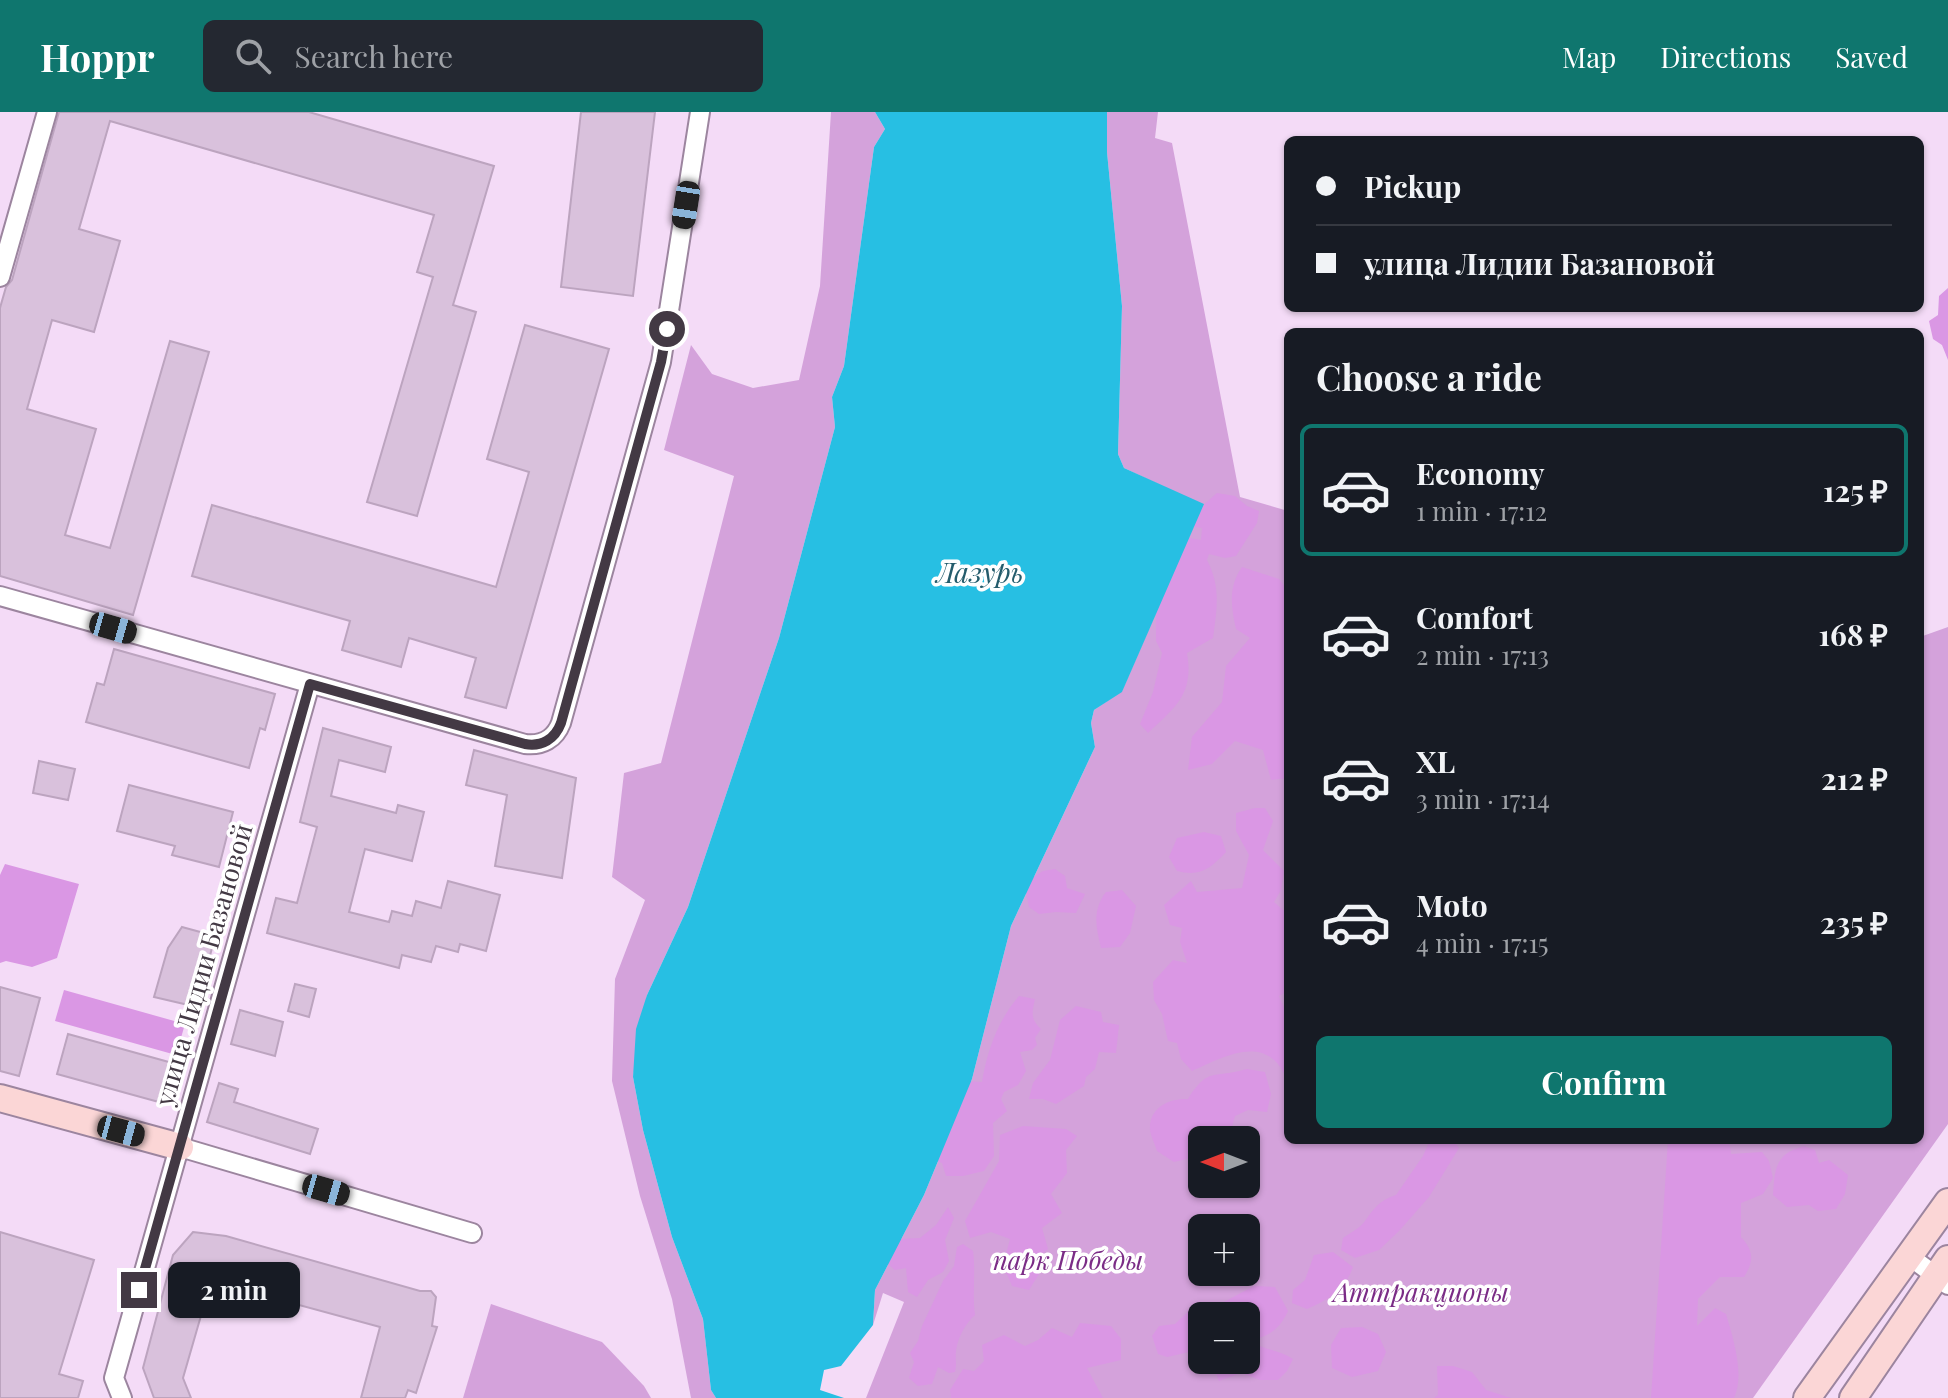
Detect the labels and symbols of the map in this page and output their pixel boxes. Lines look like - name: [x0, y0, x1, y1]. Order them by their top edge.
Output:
- car: [670, 179, 702, 231]
- route start: [649, 311, 685, 347]
- water label: Лазурь: [934, 553, 1024, 590]
- car: [87, 610, 139, 646]
- street label: улица Лидии Базановой: [145, 819, 260, 1111]
- car: [95, 1113, 147, 1149]
- north arrow: [1188, 1126, 1260, 1198]
- car: [300, 1172, 352, 1208]
- park label: парк Победы: [993, 1242, 1143, 1277]
- callout: 2 min: [167, 1262, 299, 1318]
- route end: [121, 1272, 157, 1308]
- park label: Аттракционы: [1330, 1274, 1509, 1309]

